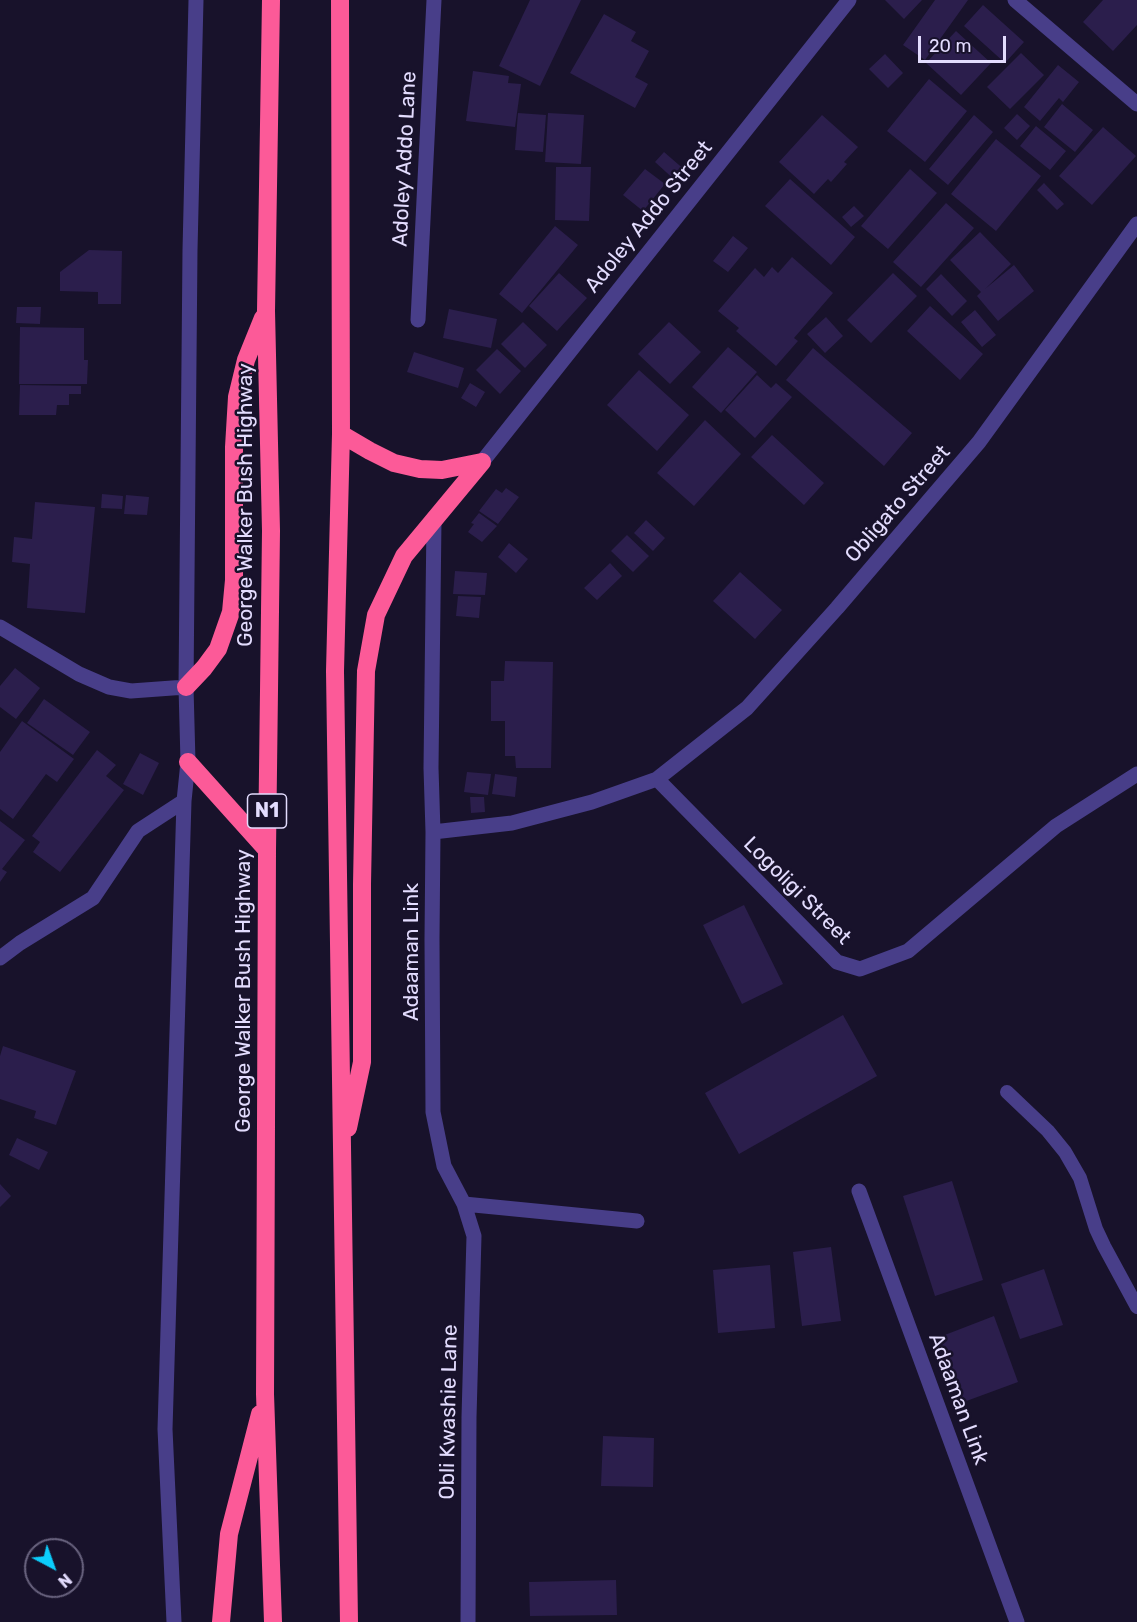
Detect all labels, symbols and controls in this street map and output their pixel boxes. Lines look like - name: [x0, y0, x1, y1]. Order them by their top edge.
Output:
- scale bar: [921, 24, 1010, 62]
- text: 20 m: [929, 35, 971, 57]
- street label: Adoley Addo Lane: [388, 71, 422, 247]
- street label: Adoley Addo Street: [580, 136, 718, 298]
- street label: George Walker Bush Highway: [233, 363, 259, 647]
- street label: Obligato Street: [840, 440, 956, 568]
- road number: N1: [248, 794, 286, 828]
- street label: Logoligi Street: [738, 832, 856, 950]
- street label: George Walker Bush Highway: [231, 849, 257, 1133]
- street label: Adaaman Link: [399, 883, 425, 1021]
- street label: Obli Kwashie Lane: [435, 1324, 463, 1500]
- street label: Adaaman Link: [923, 1330, 993, 1468]
- north arrow: [24, 1538, 84, 1598]
- text: N: [54, 1570, 75, 1591]

